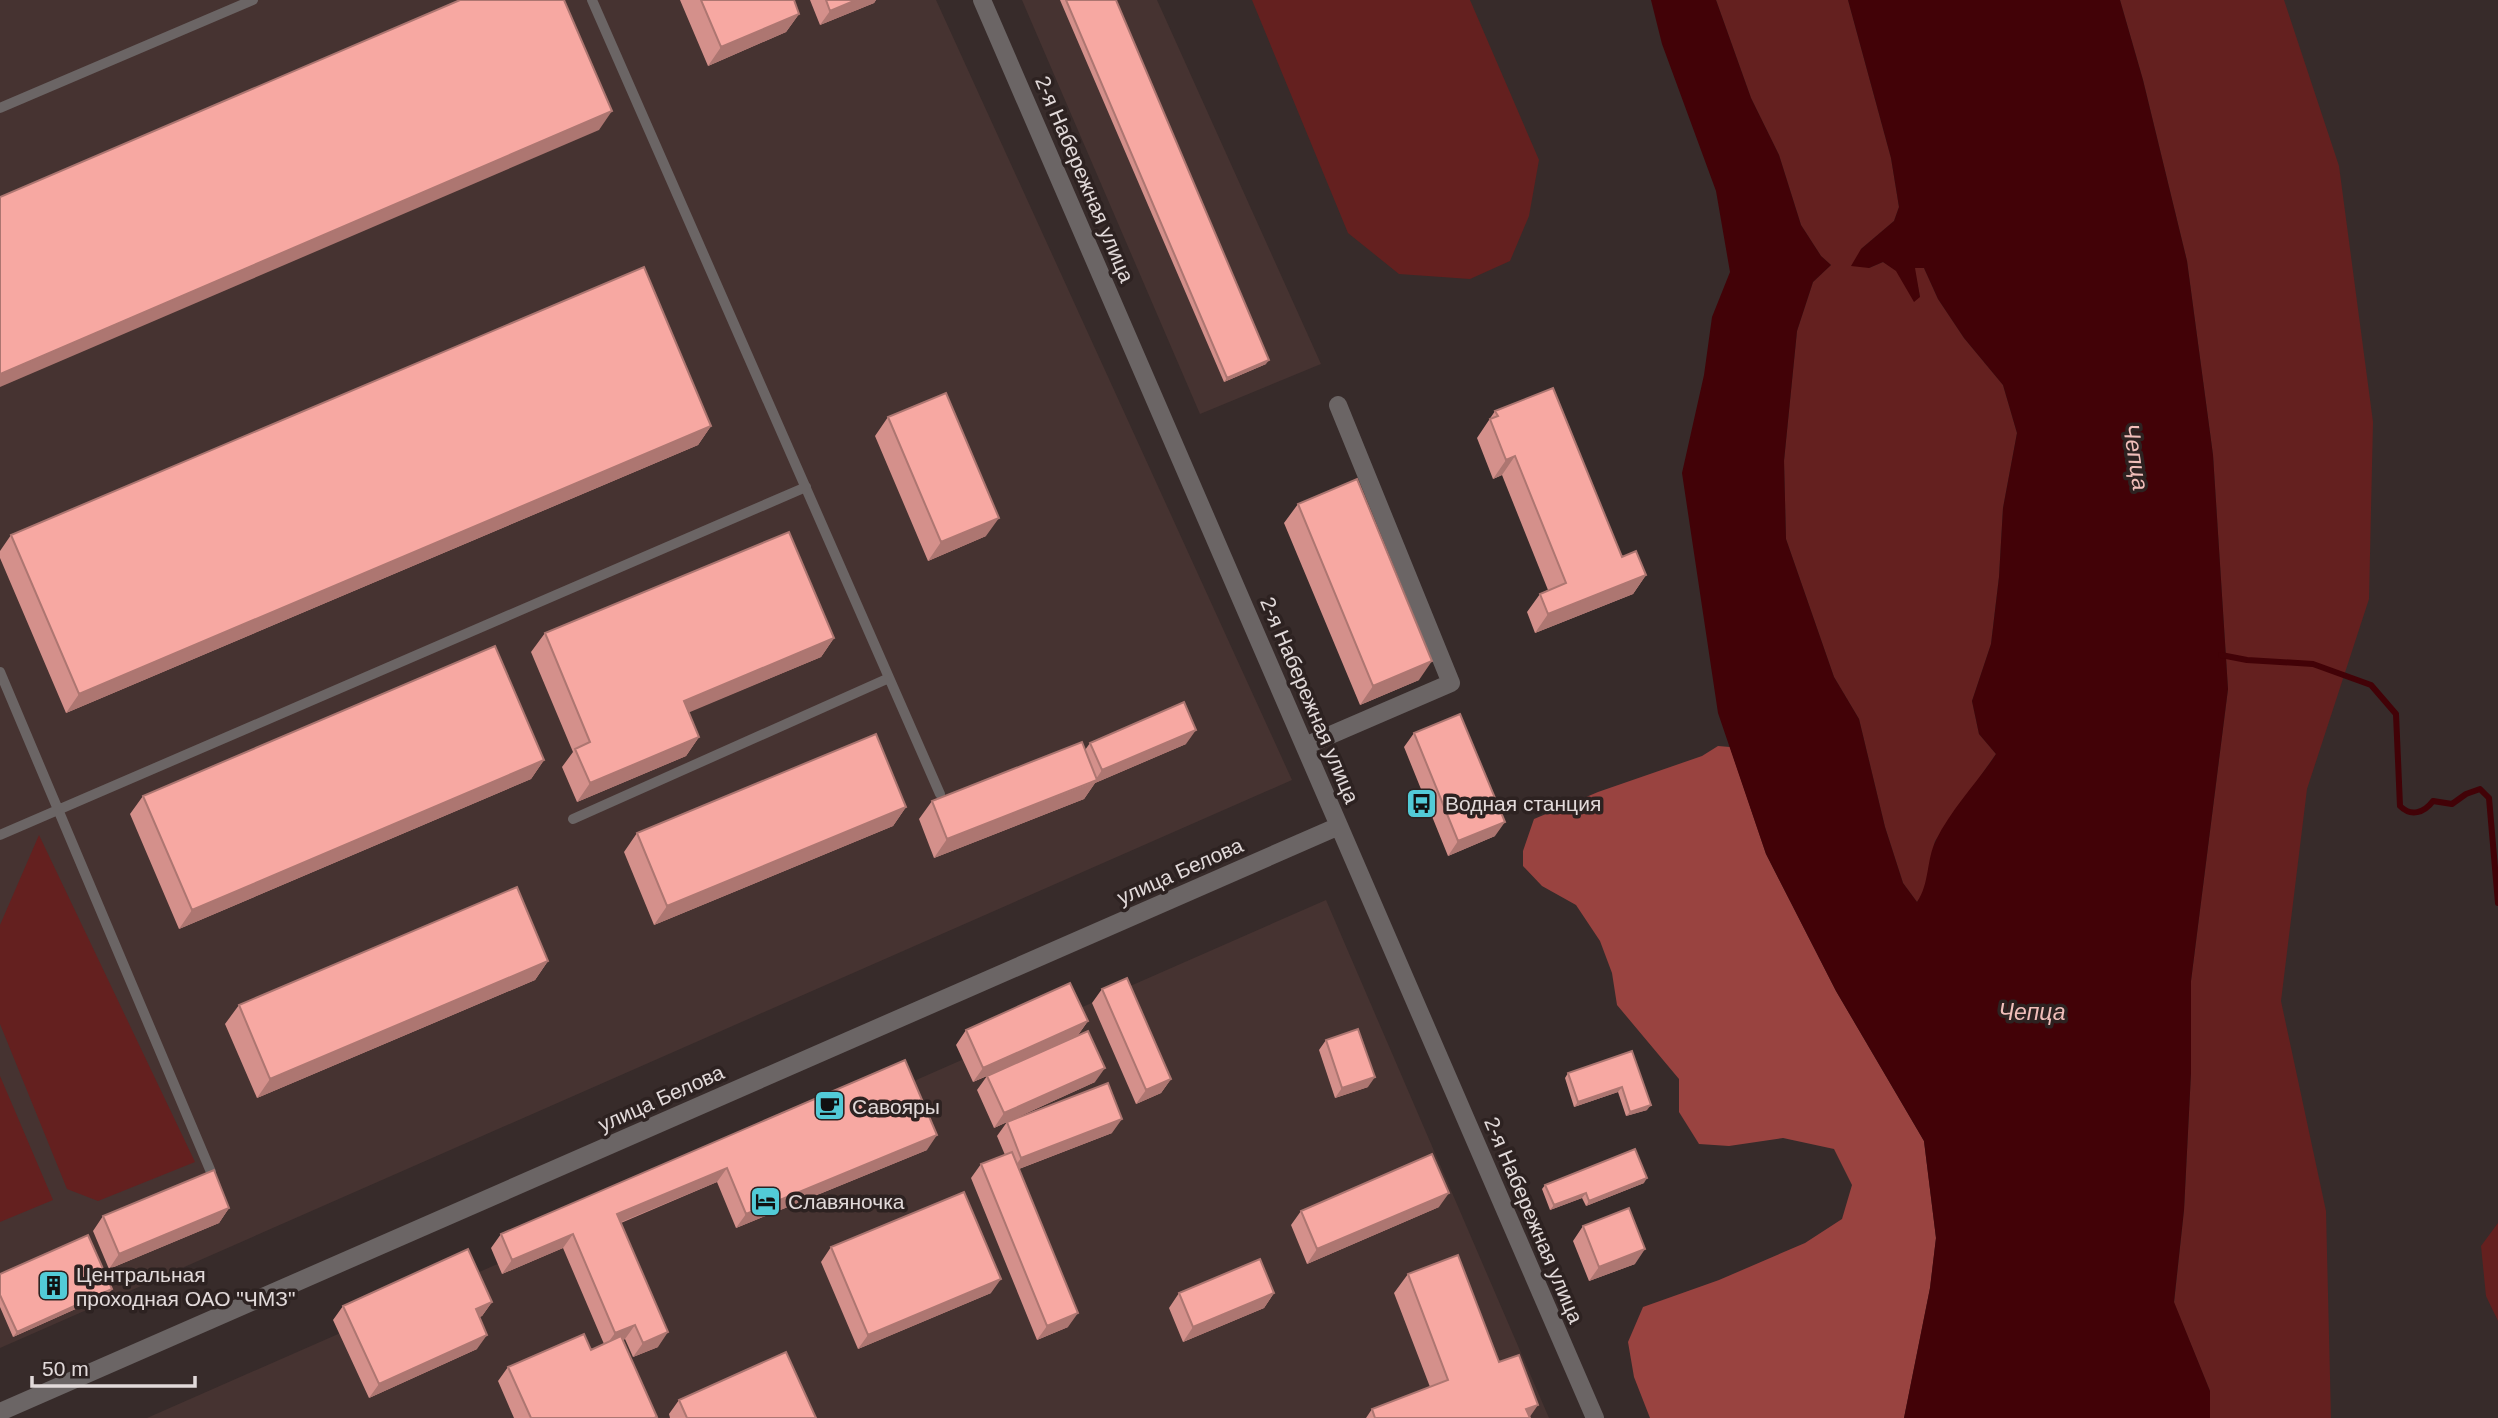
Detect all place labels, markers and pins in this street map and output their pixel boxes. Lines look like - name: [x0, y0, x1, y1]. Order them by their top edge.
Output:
- bus stop icon: Водная станция: [1405, 786, 1439, 820]
- place label: Водная станция: [1445, 792, 1601, 815]
- cafe icon: Савояры: [812, 1089, 846, 1123]
- place label: Савояры: [852, 1095, 940, 1118]
- hotel icon: Славяночка: [748, 1184, 782, 1218]
- place label: Славяночка: [788, 1190, 905, 1213]
- place label: Центральная проходная ОАО "ЧМЗ": [76, 1263, 295, 1310]
- building icon: Центральная проходная ОАО "ЧМЗ": [36, 1269, 70, 1303]

